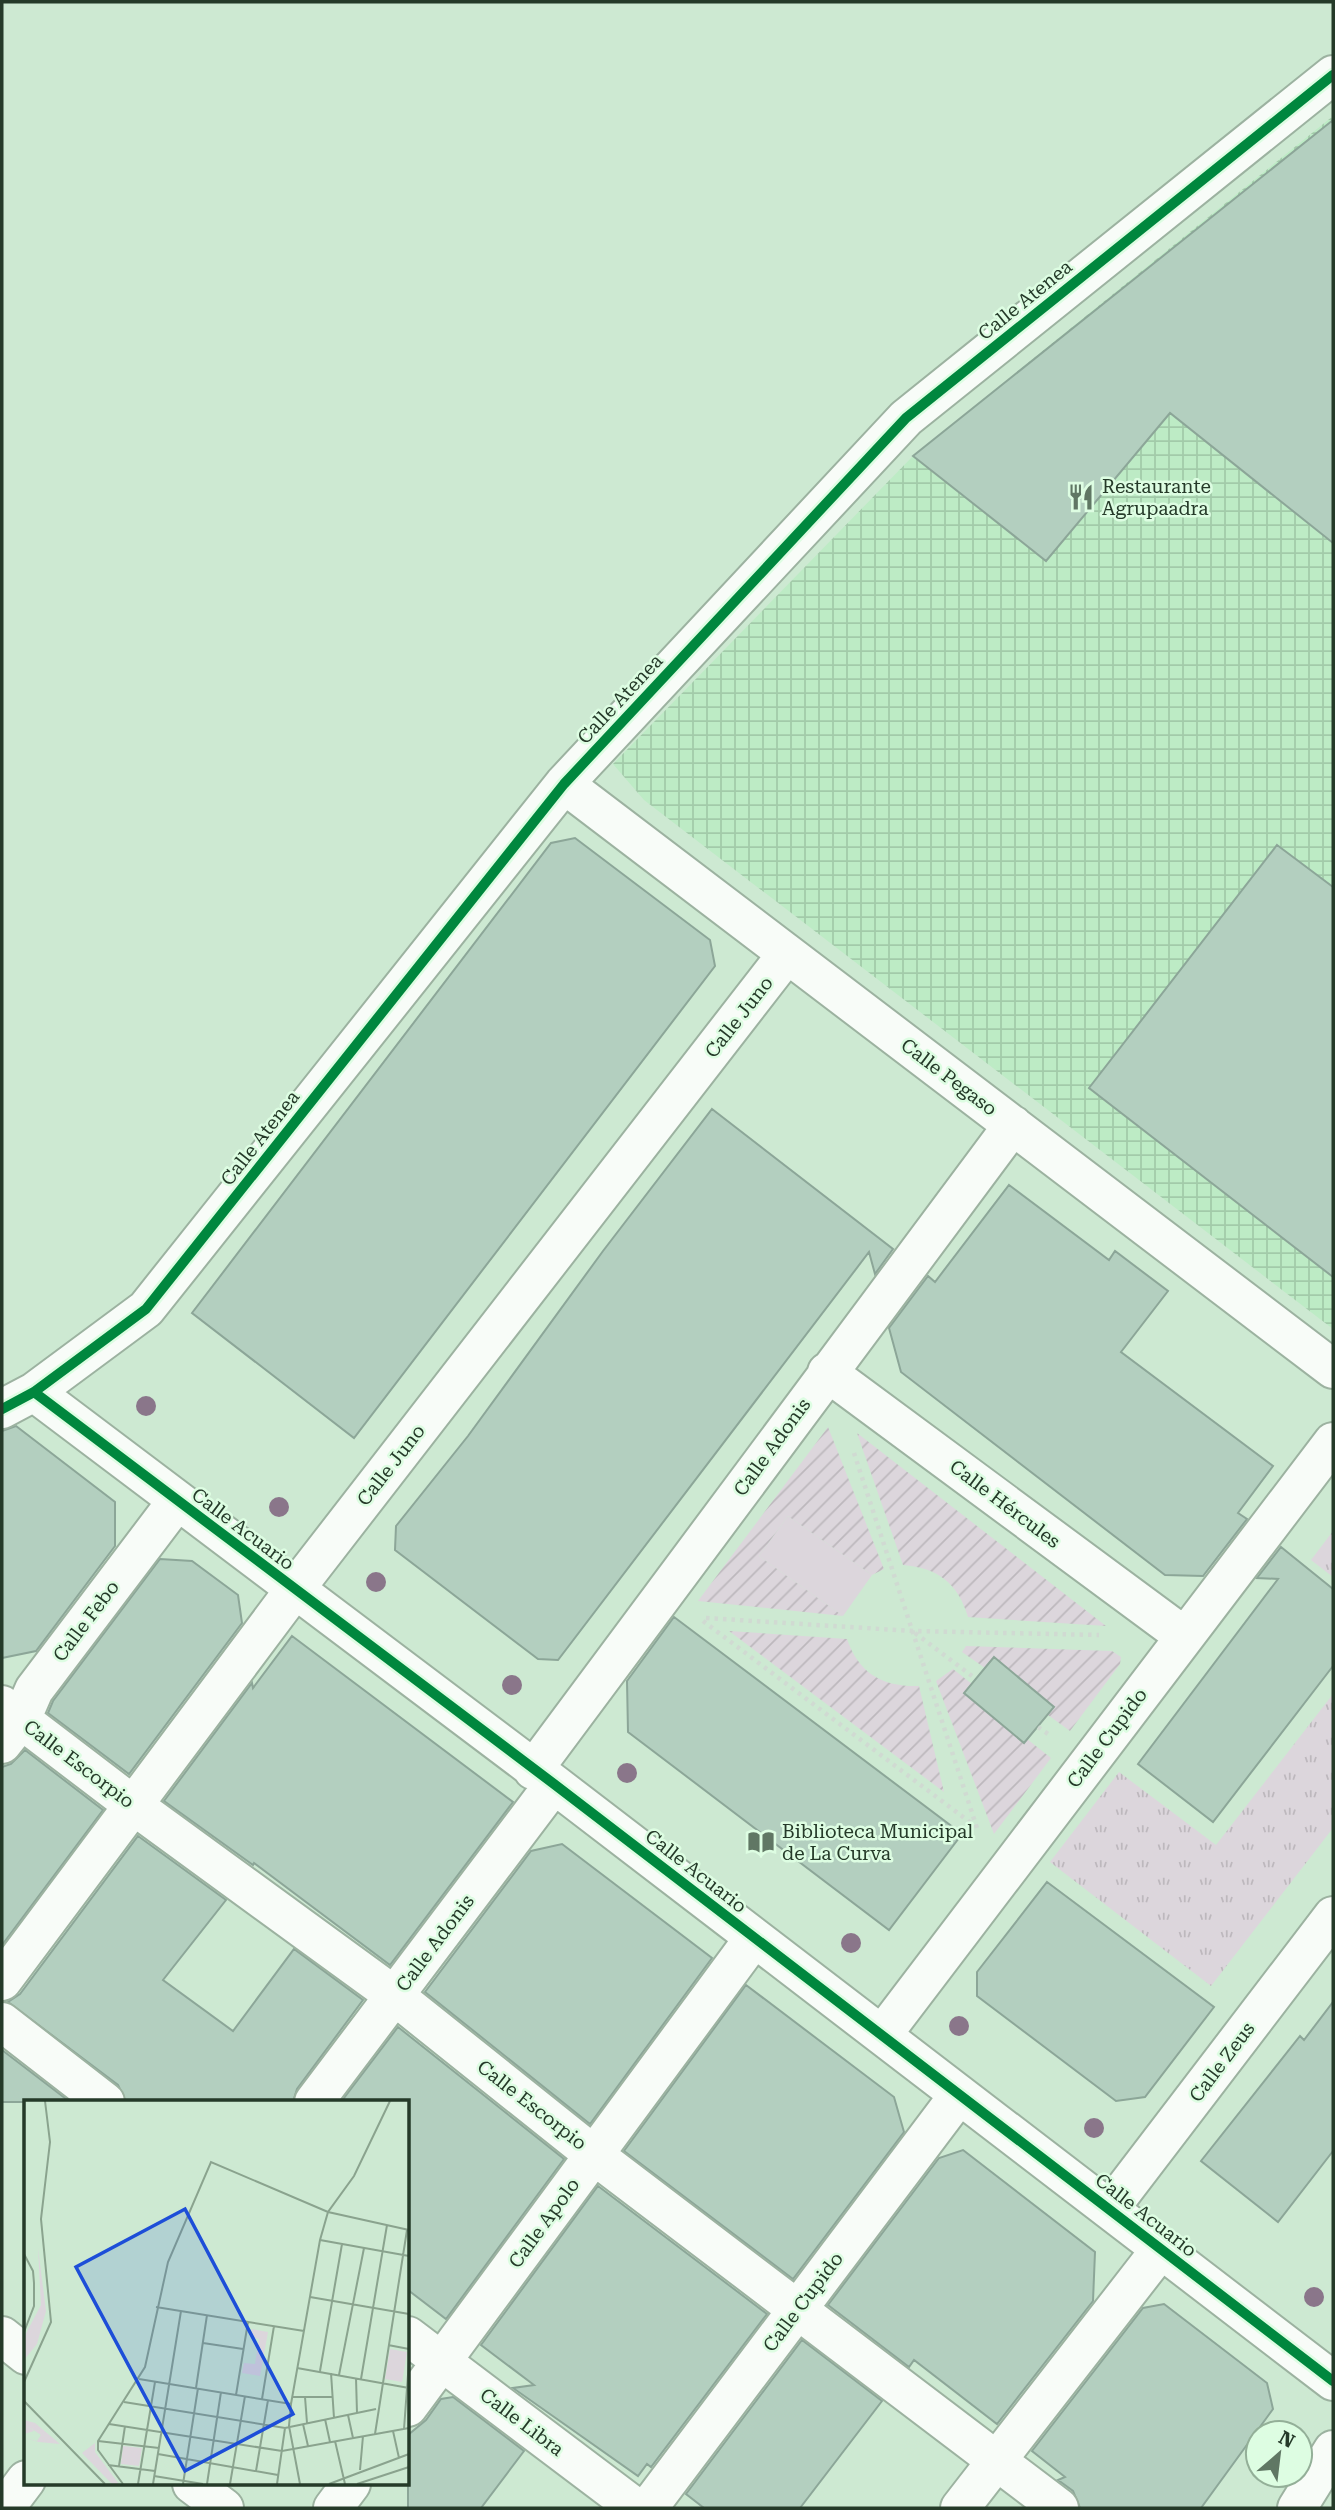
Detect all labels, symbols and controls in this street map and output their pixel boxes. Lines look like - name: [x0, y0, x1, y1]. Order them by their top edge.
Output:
- street label: Calle Atenea: [973, 255, 1077, 345]
- place label: Restaurante Agrupaadra: [1102, 475, 1211, 520]
- restaurant icon: Restaurante Agrupaadra: [1066, 482, 1096, 512]
- street label: Calle Atenea: [573, 649, 668, 749]
- street label: Calle Juno: [700, 972, 778, 1062]
- street label: Calle Pegaso: [896, 1033, 1002, 1121]
- street label: Calle Atenea: [216, 1085, 305, 1190]
- street label: Calle Adonis: [729, 1394, 815, 1500]
- street label: Calle Juno: [352, 1420, 430, 1510]
- street label: Calle Hércules: [945, 1455, 1065, 1553]
- street label: Calle Acuario: [187, 1483, 299, 1575]
- street label: Calle Febo: [48, 1576, 124, 1666]
- street label: Calle Cupido: [1062, 1684, 1152, 1792]
- street label: Calle Escorpio: [19, 1715, 139, 1813]
- place label: Biblioteca Municipal de La Curva: [782, 1820, 973, 1865]
- street label: Calle Acuario: [641, 1824, 751, 1918]
- library icon: Biblioteca Municipal de La Curva: [746, 1827, 776, 1857]
- street label: Calle Adonis: [391, 1890, 479, 1996]
- street label: Calle Zeus: [1184, 2017, 1260, 2107]
- street label: Calle Escorpio: [473, 2055, 591, 2155]
- inset map: [24, 2100, 410, 2486]
- street label: Calle Acuario: [1091, 2168, 1201, 2262]
- street label: Calle Apolo: [504, 2173, 584, 2273]
- street label: Calle Cupido: [758, 2248, 848, 2356]
- street label: Calle Libra: [476, 2383, 569, 2461]
- north arrow: [1244, 2419, 1314, 2489]
- text: N: [1275, 2426, 1299, 2453]

